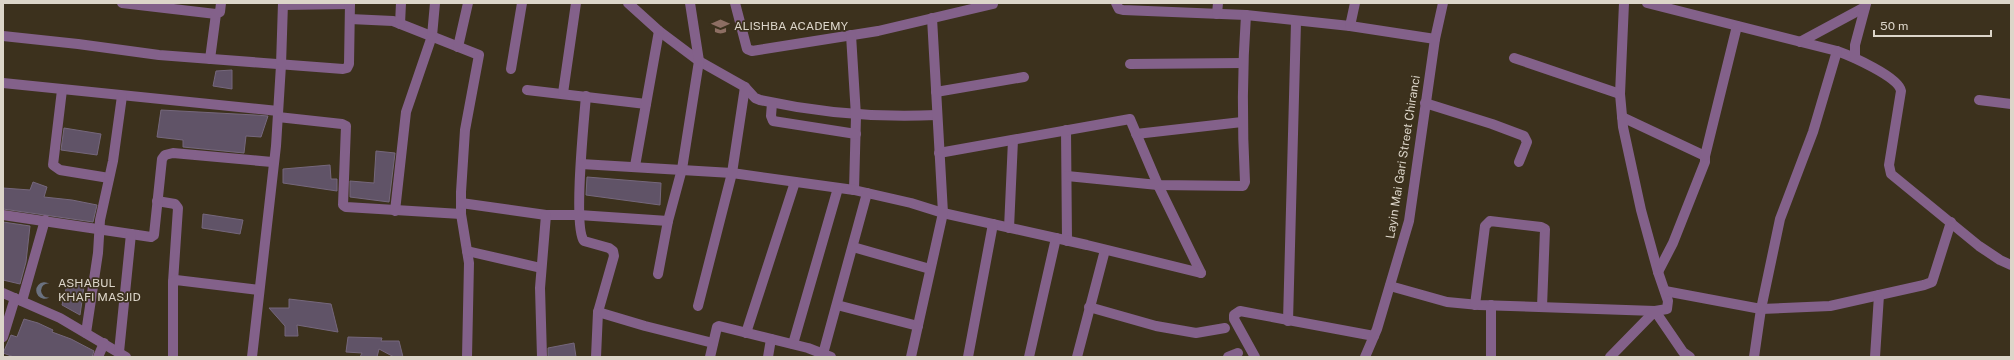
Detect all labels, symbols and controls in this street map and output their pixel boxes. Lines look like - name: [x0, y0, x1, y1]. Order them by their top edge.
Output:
- scale bar: [1874, 12, 1991, 38]
- school or university icon: ALISHBA ACADEMY: [711, 16, 731, 36]
- place label: ALISHBA ACADEMY: [734, 19, 849, 33]
- text: 50 m: [1880, 19, 1908, 33]
- street label: Layin Mai Gari Street Chiranci: [1383, 74, 1423, 240]
- place label: ASHABUL KHAFI MASJID: [58, 276, 141, 304]
- mosque icon: ASHABUL KHAFI MASJID: [35, 280, 55, 300]

